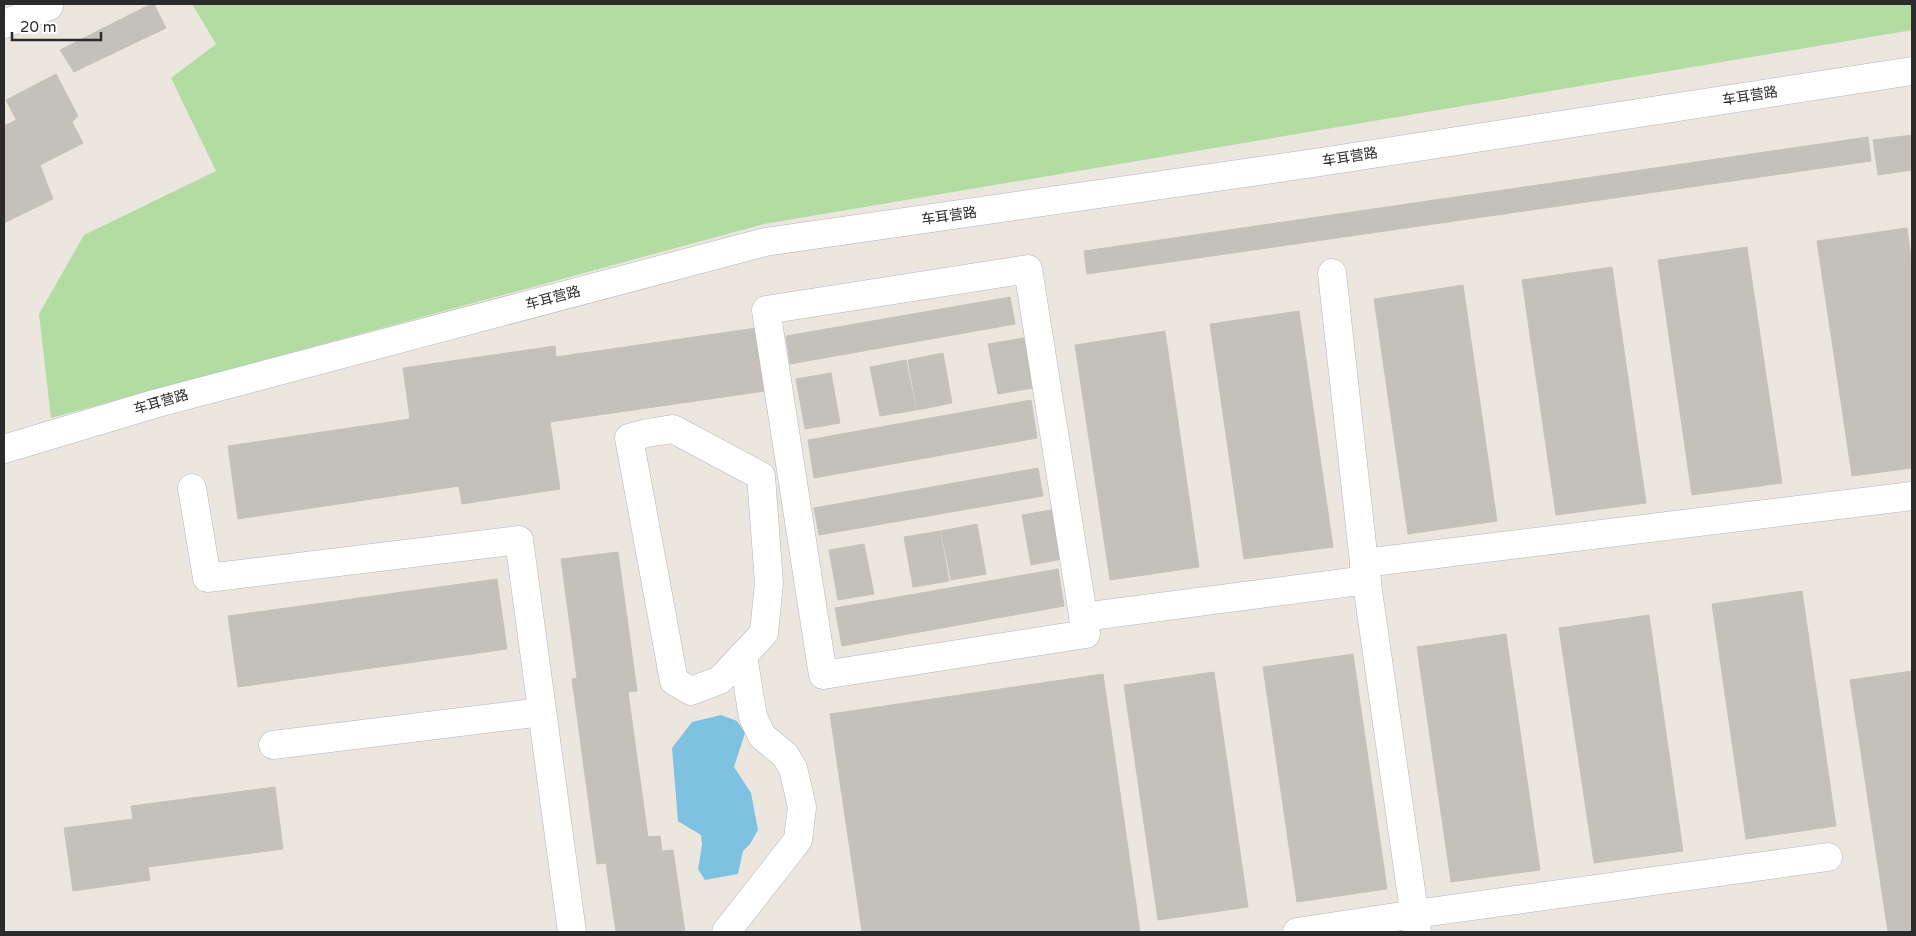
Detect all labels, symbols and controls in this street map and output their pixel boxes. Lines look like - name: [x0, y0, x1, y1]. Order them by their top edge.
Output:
- scale bar: [12, 10, 101, 42]
- text: 20 m: [20, 18, 57, 36]
- street label: 车耳营路: [1721, 83, 1779, 109]
- street label: 车耳营路: [1321, 144, 1379, 170]
- street label: 车耳营路: [920, 204, 978, 228]
- street label: 车耳营路: [524, 283, 582, 313]
- street label: 车耳营路: [132, 386, 190, 418]

